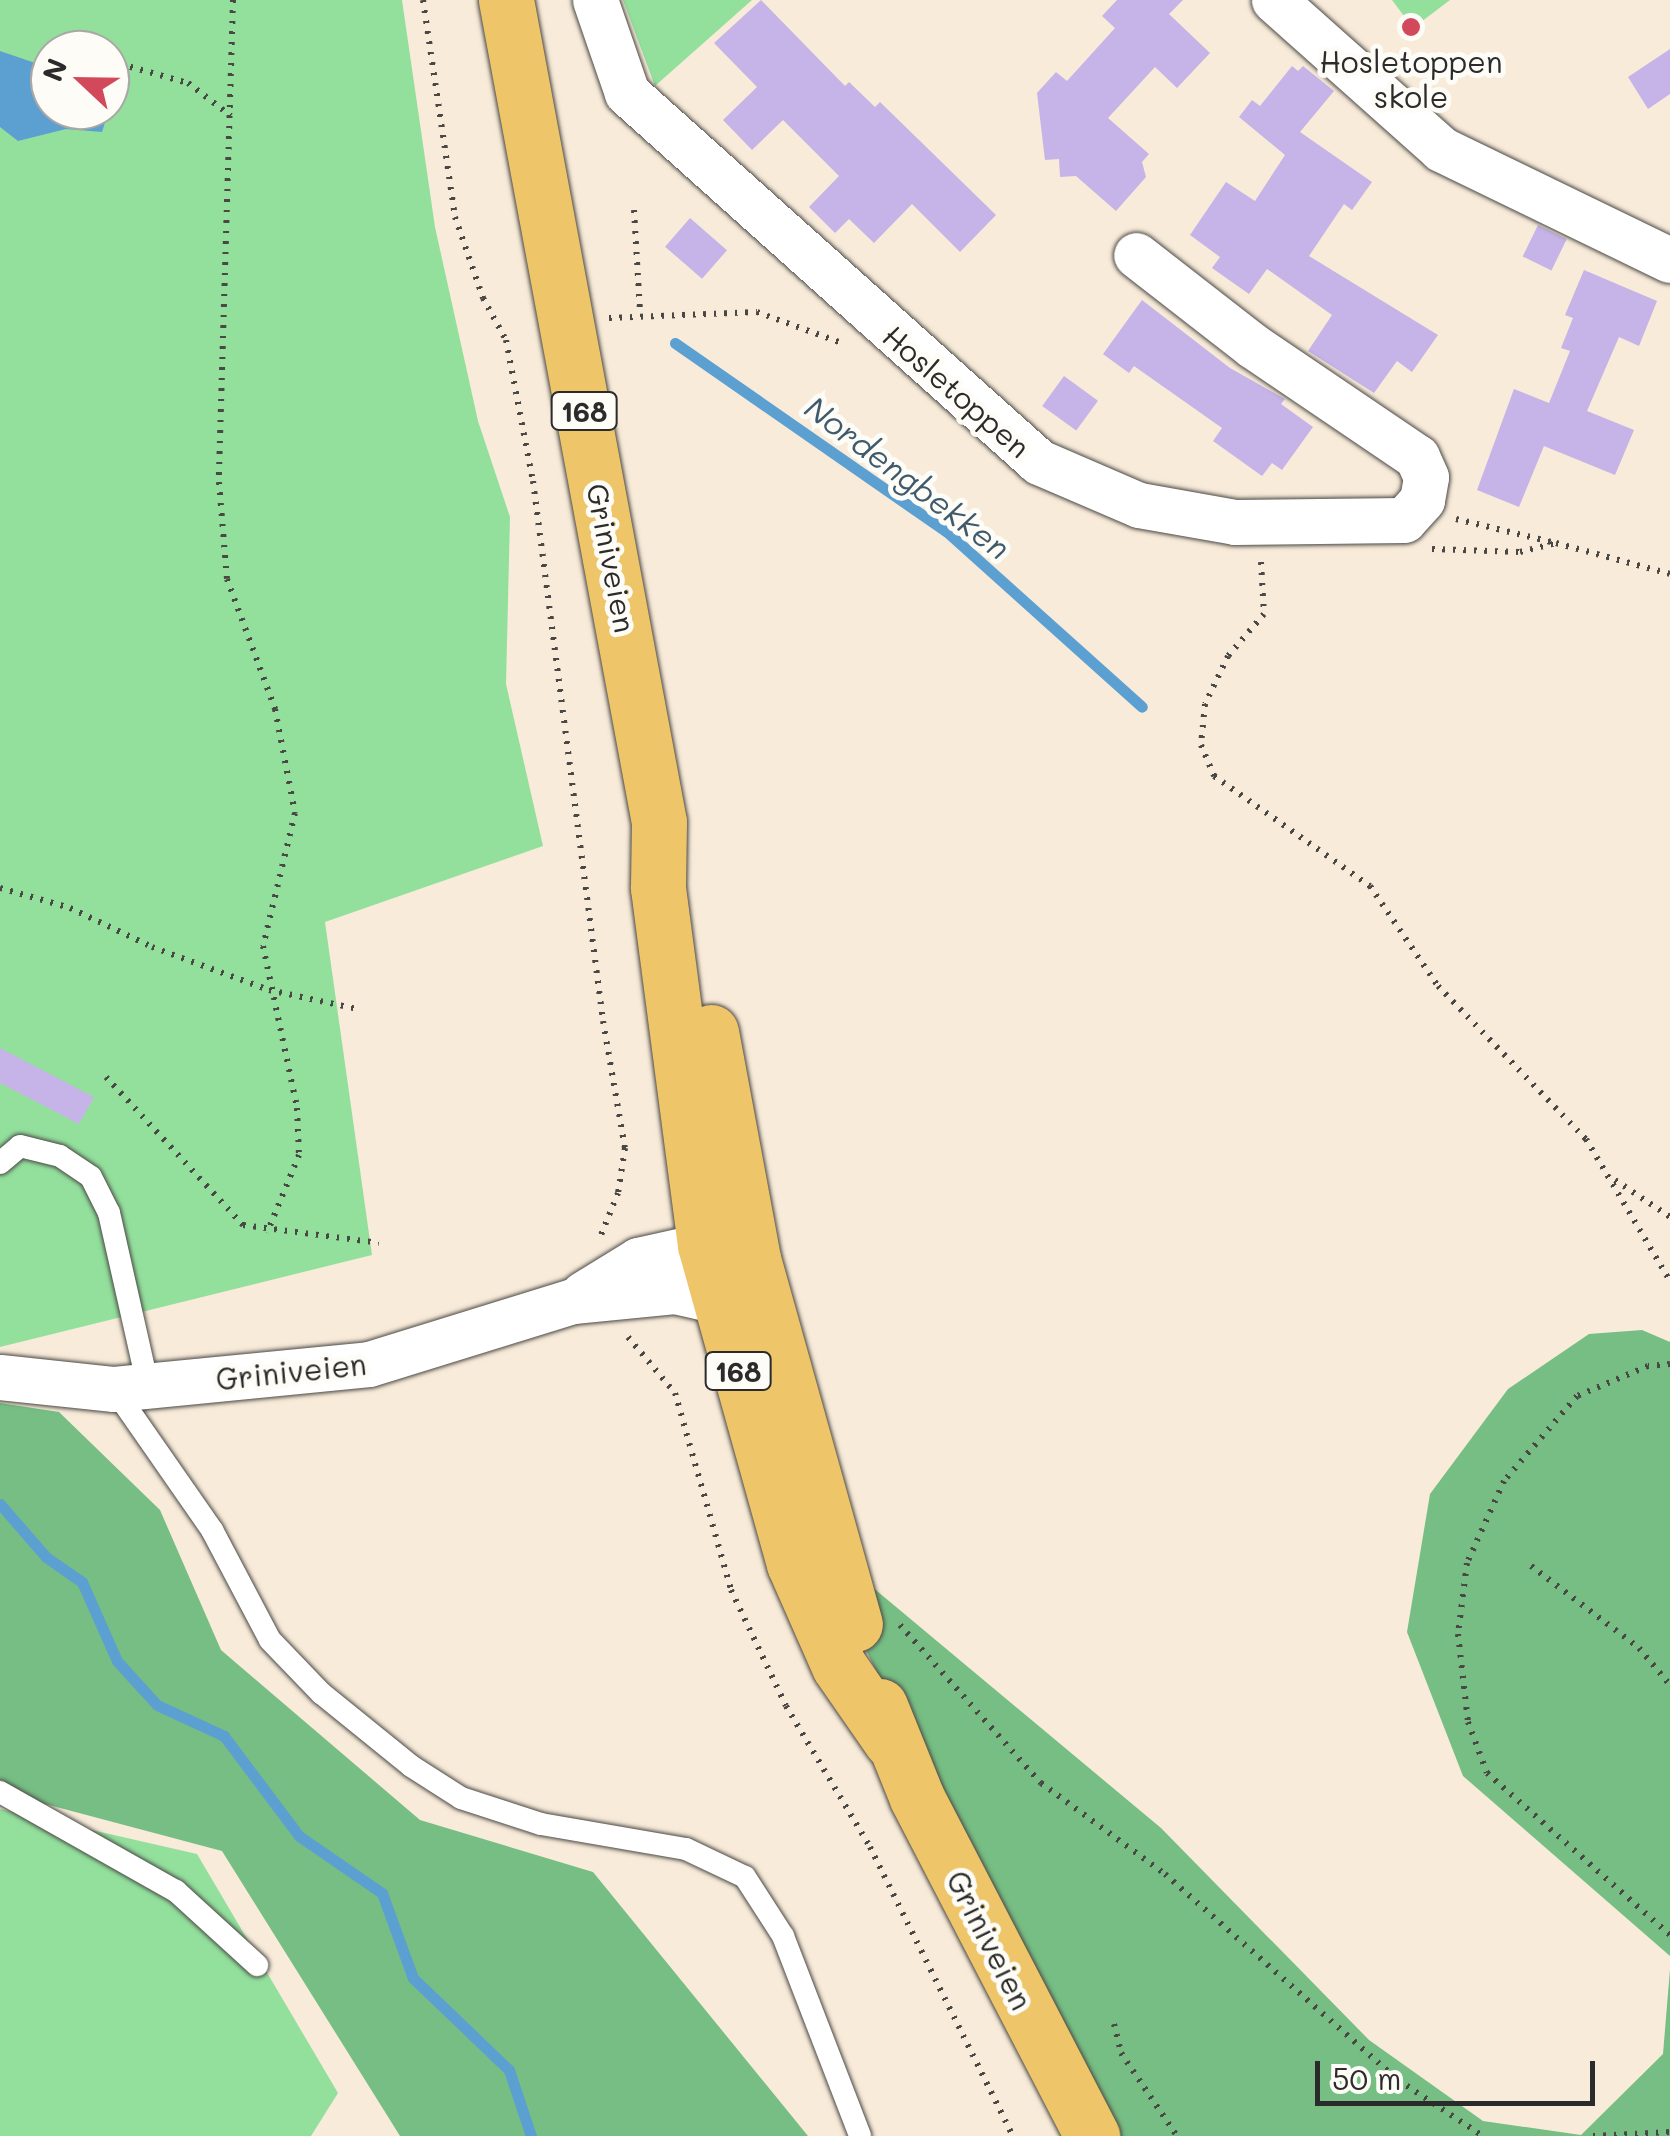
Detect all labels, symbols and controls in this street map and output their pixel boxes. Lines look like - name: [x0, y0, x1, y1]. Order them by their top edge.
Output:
- marker: Hosletoppen skole: [1400, 16, 1422, 38]
- north arrow: [30, 30, 130, 130]
- place label: Hosletoppen skole: [1319, 43, 1503, 114]
- text: N: [33, 53, 75, 86]
- street label: Hosletoppen: [876, 317, 1038, 465]
- water label: Nordengbekken: [798, 387, 1018, 567]
- road number: 168: [549, 388, 619, 434]
- street label: Griniveien: [580, 480, 644, 636]
- street label: Griniveien: [214, 1345, 368, 1397]
- road number: 168: [703, 1348, 773, 1394]
- street label: Griniveien: [940, 1865, 1040, 2015]
- scale bar: [1320, 2041, 1600, 2103]
- text: 50 m: [1332, 2058, 1402, 2098]

